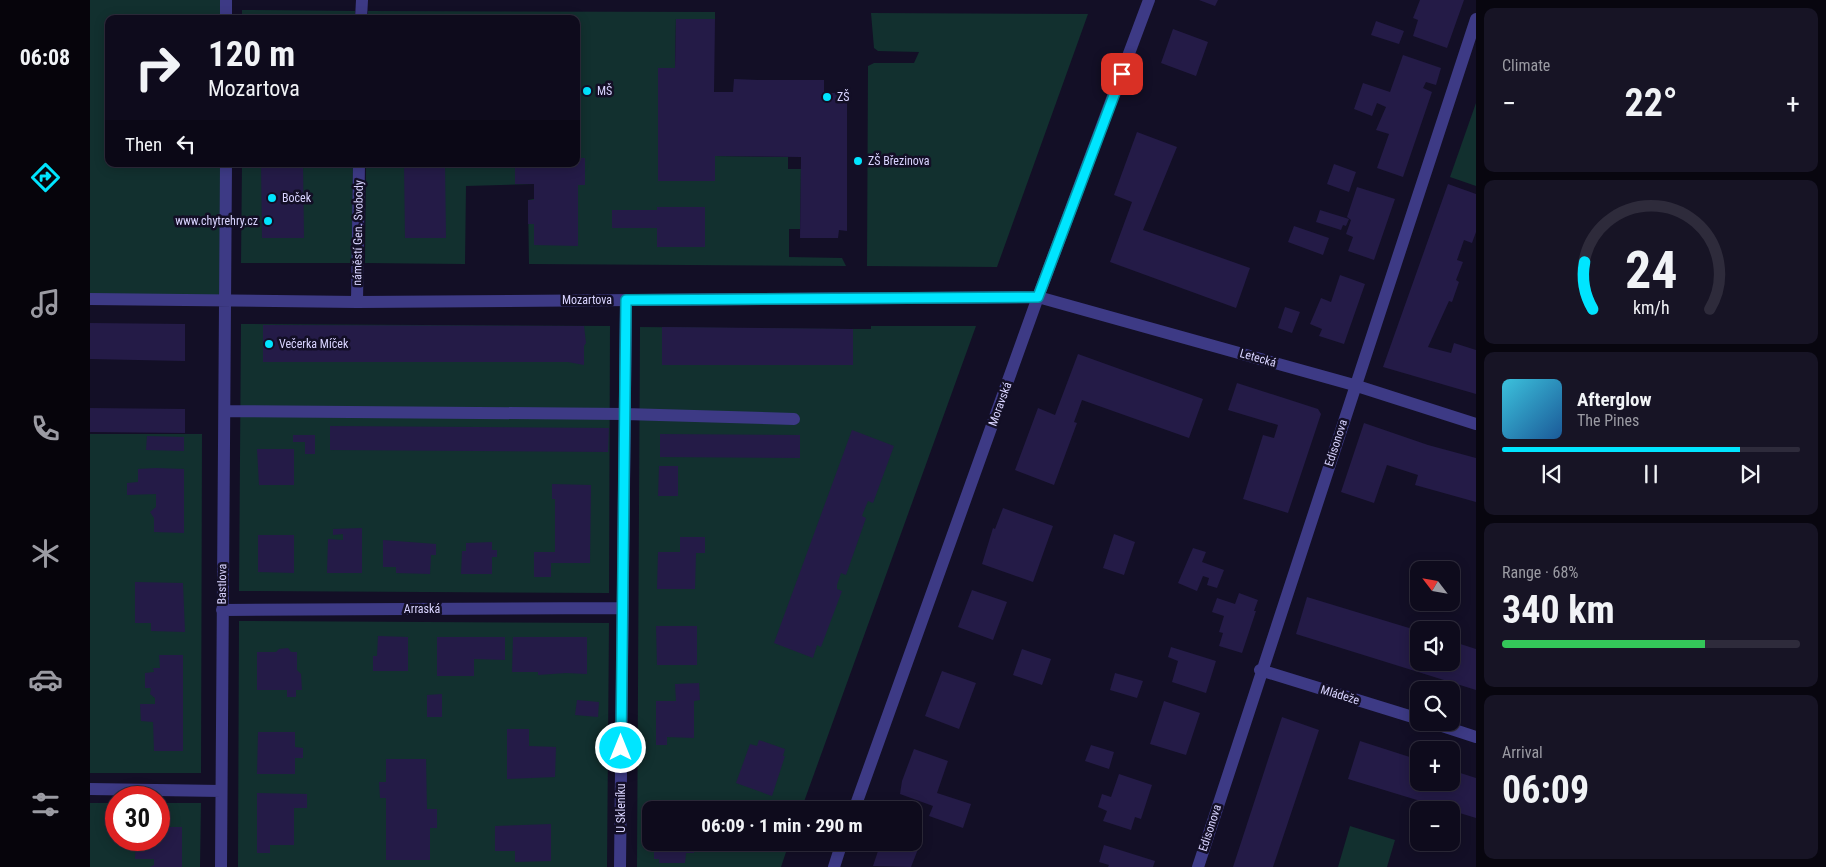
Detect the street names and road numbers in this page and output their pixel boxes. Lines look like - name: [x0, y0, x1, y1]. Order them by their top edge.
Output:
- street label: náměstí Gen. Svobody: [350, 180, 366, 286]
- street label: Mozartova: [562, 293, 612, 307]
- street label: Letecká: [1238, 346, 1278, 370]
- street label: Moravská: [986, 380, 1015, 428]
- street label: Edisonova: [1322, 417, 1350, 468]
- street label: Bastlova: [215, 563, 229, 605]
- street label: Arraská: [404, 602, 440, 616]
- street label: Mládeže: [1319, 682, 1361, 708]
- street label: U Skleníku: [614, 783, 628, 833]
- street label: Edisonova: [1196, 802, 1224, 853]

